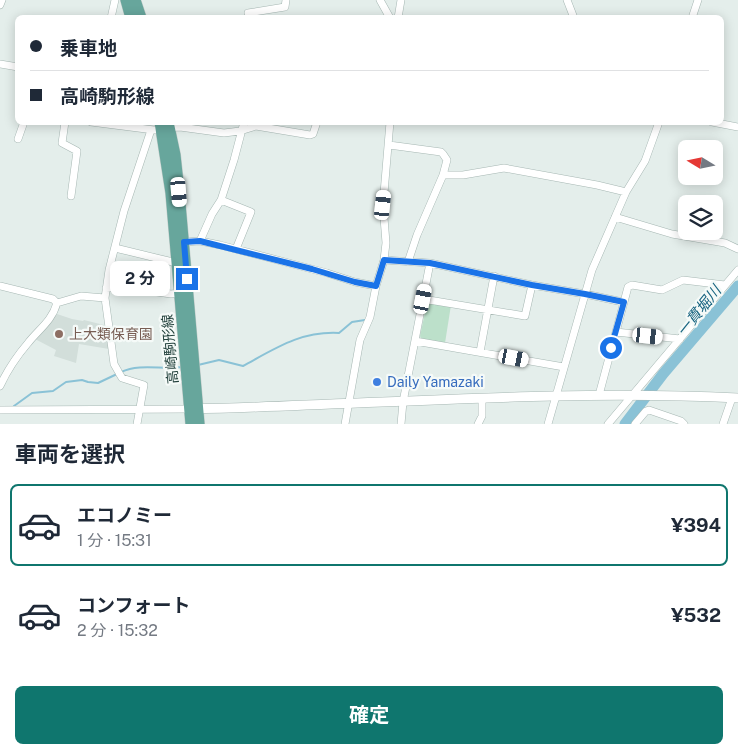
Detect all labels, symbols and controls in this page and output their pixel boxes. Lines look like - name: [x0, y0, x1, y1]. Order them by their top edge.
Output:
- text: 乗車地: [60, 37, 117, 59]
- text: 高崎駒形線: [60, 85, 155, 107]
- north arrow: [678, 140, 722, 185]
- map controls: [678, 140, 723, 240]
- car: [170, 176, 187, 208]
- car: [373, 189, 392, 221]
- button: layers: [678, 195, 723, 240]
- callout: 2 分: [110, 262, 170, 296]
- route end: [176, 268, 198, 290]
- text: 2 分: [125, 269, 155, 288]
- water label: 一貫堀川: [673, 280, 725, 339]
- car: [412, 283, 433, 315]
- street label: 高崎駒形線: [159, 313, 181, 385]
- place label: 上大類保育園: [69, 326, 153, 342]
- car: [632, 327, 663, 345]
- marker: 上大類保育園: [53, 328, 65, 340]
- route start: [600, 337, 622, 359]
- car: [497, 348, 530, 368]
- place label: Daily Yamazaki: [387, 374, 484, 390]
- marker: Daily Yamazaki: [371, 376, 383, 388]
- text: 車両を選択: [15, 441, 125, 467]
- icon: car: [17, 503, 62, 548]
- text: エコノミー: [77, 504, 172, 526]
- text: ¥394: [671, 514, 721, 536]
- text: 1 分 · 15:31: [77, 531, 152, 550]
- icon: car: [17, 593, 62, 638]
- text: コンフォート: [77, 594, 190, 616]
- text: ¥532: [671, 604, 721, 626]
- text: 2 分 · 15:32: [77, 621, 158, 640]
- button: 確定: [15, 686, 723, 744]

